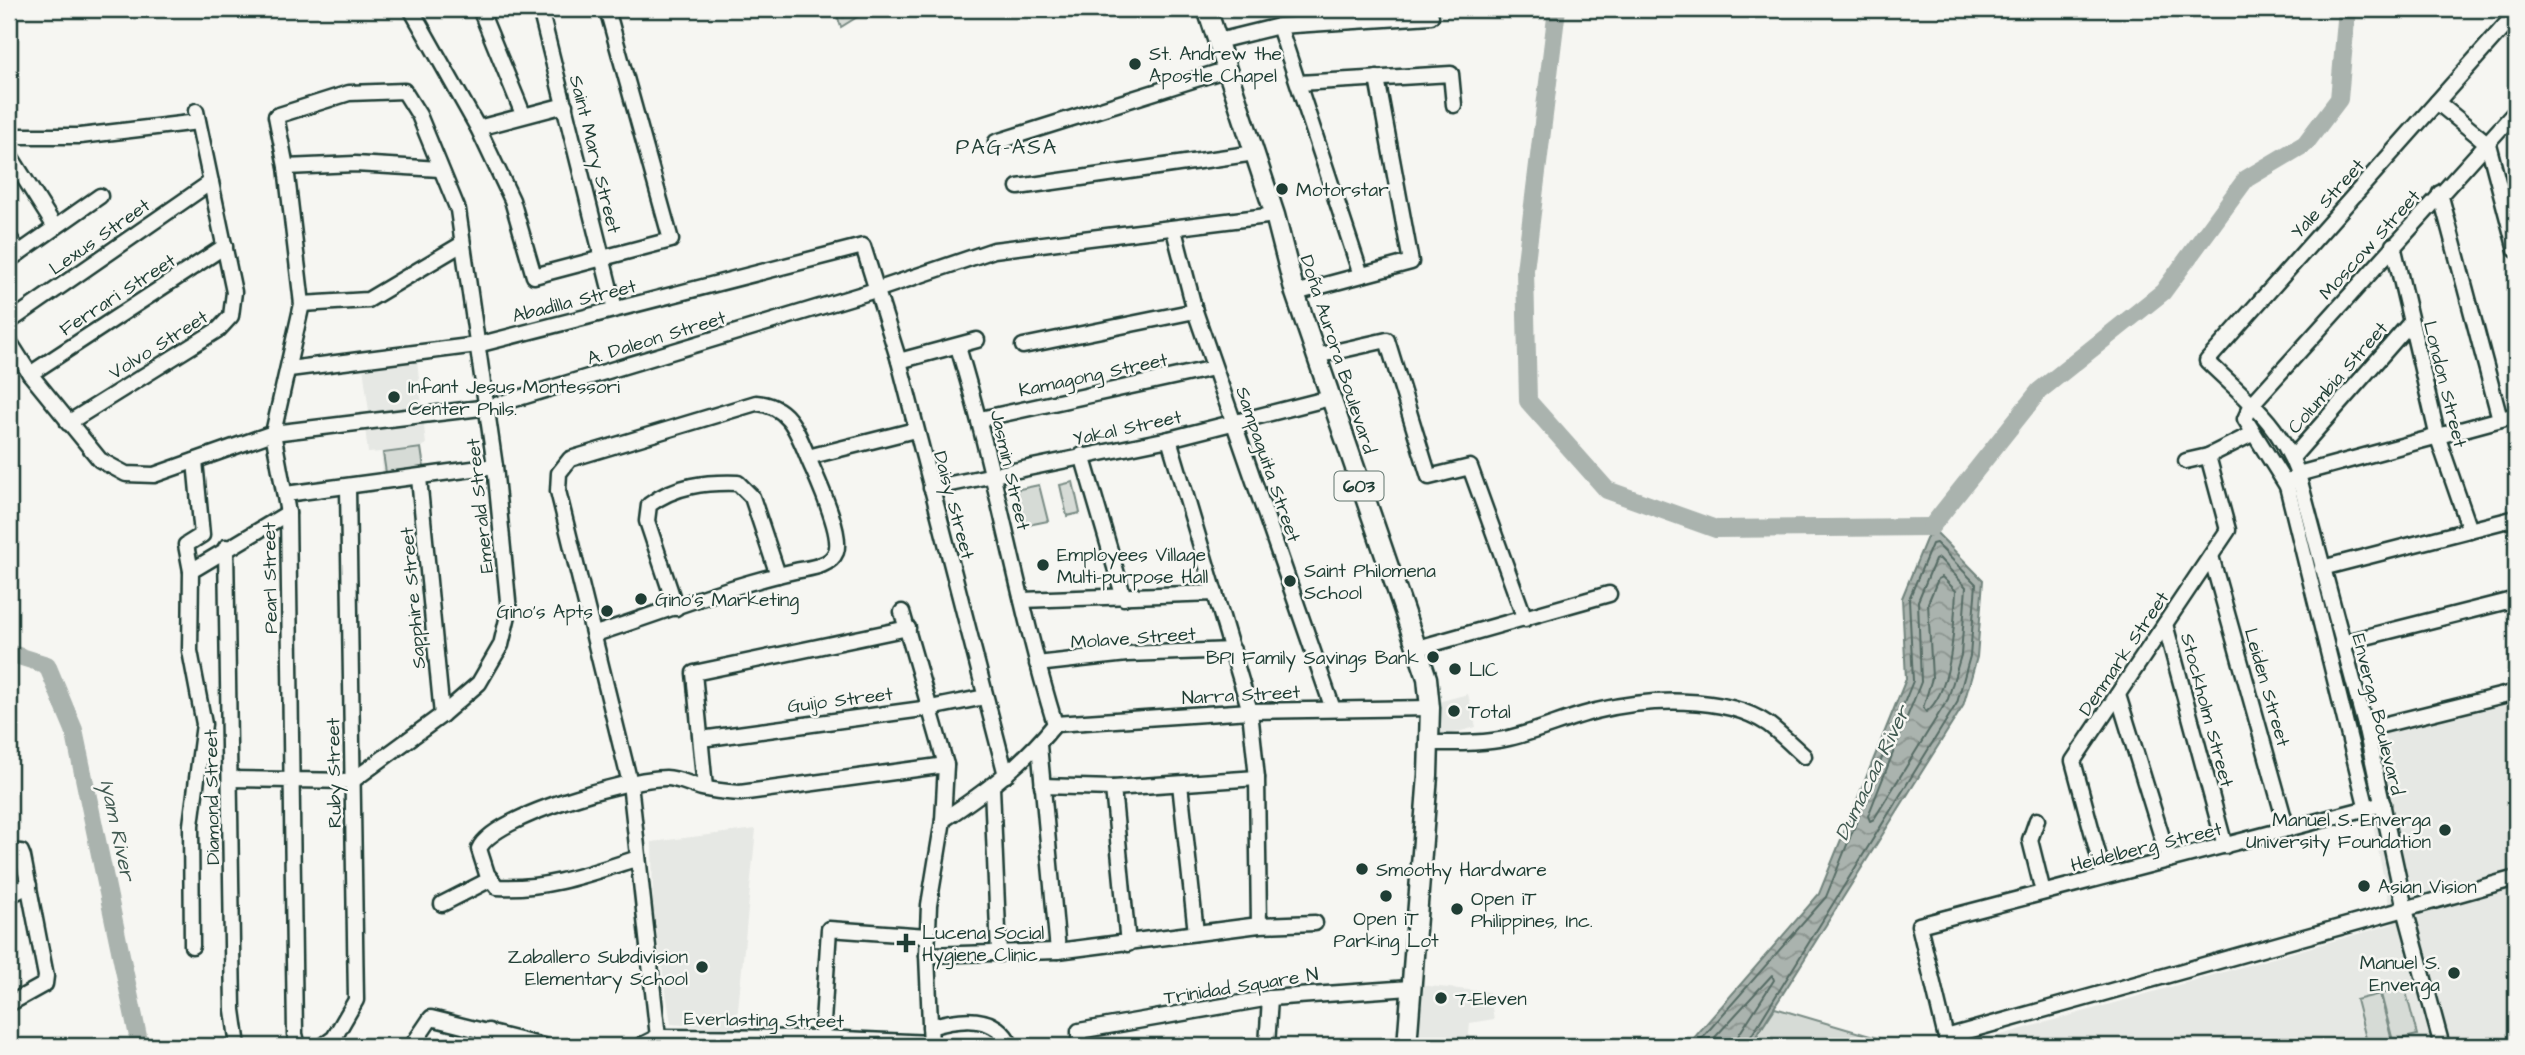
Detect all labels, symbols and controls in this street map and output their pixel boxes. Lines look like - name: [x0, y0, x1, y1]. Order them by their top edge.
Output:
- place label: St. Andrew the Apostle Chapel: [1149, 41, 1282, 90]
- marker: St. Andrew the Apostle Chapel: [1127, 56, 1143, 72]
- street label: Saint Mary Street: [561, 72, 627, 237]
- district label: PAG-ASA: [956, 133, 1058, 162]
- street label: Yale Street: [2285, 153, 2372, 245]
- place label: Motorstar: [1296, 177, 1389, 204]
- marker: Motorstar: [1274, 181, 1290, 197]
- street label: Moscow Street: [2313, 184, 2427, 306]
- street label: Lexus Street: [44, 192, 156, 282]
- street label: Ferrari Street: [54, 247, 181, 343]
- street label: Doña Aurora Boulevard: [1293, 252, 1383, 457]
- street label: Abadilla Street: [509, 273, 640, 330]
- street label: Volvo Street: [104, 304, 214, 386]
- street label: A. Daleon Street: [584, 304, 730, 372]
- street label: Columbia Street: [2282, 316, 2395, 440]
- street label: London Street: [2416, 318, 2473, 451]
- street label: Kamagong Street: [1016, 346, 1171, 405]
- place label: Infant Jesus Montessori Center Phils.: [408, 374, 620, 423]
- street label: Sampaguita Street: [1227, 383, 1307, 546]
- marker: Infant Jesus Montessori Center Phils.: [386, 389, 402, 405]
- street label: Yakal Street: [1071, 404, 1184, 453]
- street label: Jasmin Street: [983, 408, 1037, 533]
- street label: Emerald Street: [460, 437, 501, 575]
- street label: Daisy Street: [925, 448, 981, 563]
- road number: 603: [1334, 472, 1384, 500]
- street label: Pearl Street: [256, 522, 285, 634]
- street label: Sapphire Street: [394, 525, 433, 670]
- place label: Employees Village Multi-purpose Hall: [1057, 542, 1208, 591]
- marker: Employees Village Multi-purpose Hall: [1035, 557, 1051, 573]
- place label: Saint Philomena School: [1304, 558, 1436, 607]
- marker: Saint Philomena School: [1282, 573, 1298, 589]
- street label: Denmark Street: [2073, 586, 2176, 721]
- place label: Gino's Marketing: [655, 587, 799, 615]
- marker: Gino's Marketing: [633, 591, 649, 607]
- place label: Gino's Apts: [497, 599, 593, 626]
- marker: Gino's Apts: [599, 603, 615, 619]
- street label: Molave Street: [1070, 621, 1197, 656]
- street label: Leiden Street: [2237, 625, 2296, 750]
- street label: Stockholm Street: [2173, 630, 2240, 791]
- street label: Enverga Boulevard: [2343, 631, 2411, 798]
- place label: BPI Family Savings Bank: [1206, 645, 1419, 673]
- marker: BPI Family Savings Bank: [1425, 649, 1441, 665]
- place label: LIC: [1469, 657, 1499, 684]
- marker: LIC: [1447, 661, 1463, 677]
- street label: Narra Street: [1181, 679, 1301, 712]
- street label: Guijo Street: [786, 681, 895, 720]
- place label: Total: [1468, 699, 1511, 726]
- water label: Dumacaa River: [1827, 699, 1919, 845]
- marker: Total: [1446, 703, 1462, 719]
- street label: Ruby Street: [320, 717, 350, 828]
- street label: Diamond Street: [198, 729, 227, 865]
- water label: Iyam River: [92, 777, 143, 886]
- place label: Manuel S. Enverga University Foundation: [2246, 807, 2431, 857]
- street label: Heidelberg Street: [2068, 816, 2225, 880]
- marker: Manuel S. Enverga University Foundation: [2437, 822, 2453, 838]
- place label: Smoothy Hardware: [1376, 857, 1547, 885]
- marker: Smoothy Hardware: [1354, 861, 1370, 877]
- place label: Asian Vision: [2378, 874, 2477, 901]
- marker: Asian Vision: [2356, 878, 2372, 894]
- place label: Open iT Philippines, Inc.: [1471, 886, 1593, 935]
- marker: Open iT Parking Lot: [1378, 888, 1394, 904]
- marker: Open iT Philippines, Inc.: [1449, 901, 1465, 917]
- place label: Open iT Parking Lot: [1333, 906, 1439, 956]
- place label: Lucena Social Hygiene Clinic: [922, 920, 1044, 970]
- marker: Lucena Social Hygiene Clinic: [896, 933, 916, 953]
- place label: Zaballero Subdivision Elementary School: [508, 944, 688, 994]
- place label: Manuel S. Enverga: [2360, 950, 2440, 1000]
- marker: Zaballero Subdivision Elementary School: [694, 959, 710, 975]
- street label: Trinidad Square N: [1162, 961, 1320, 1012]
- marker: Manuel S. Enverga: [2446, 965, 2462, 981]
- place label: 7-Eleven: [1455, 986, 1527, 1013]
- marker: 7-Eleven: [1433, 990, 1449, 1006]
- street label: Everlasting Street: [684, 1006, 845, 1036]

